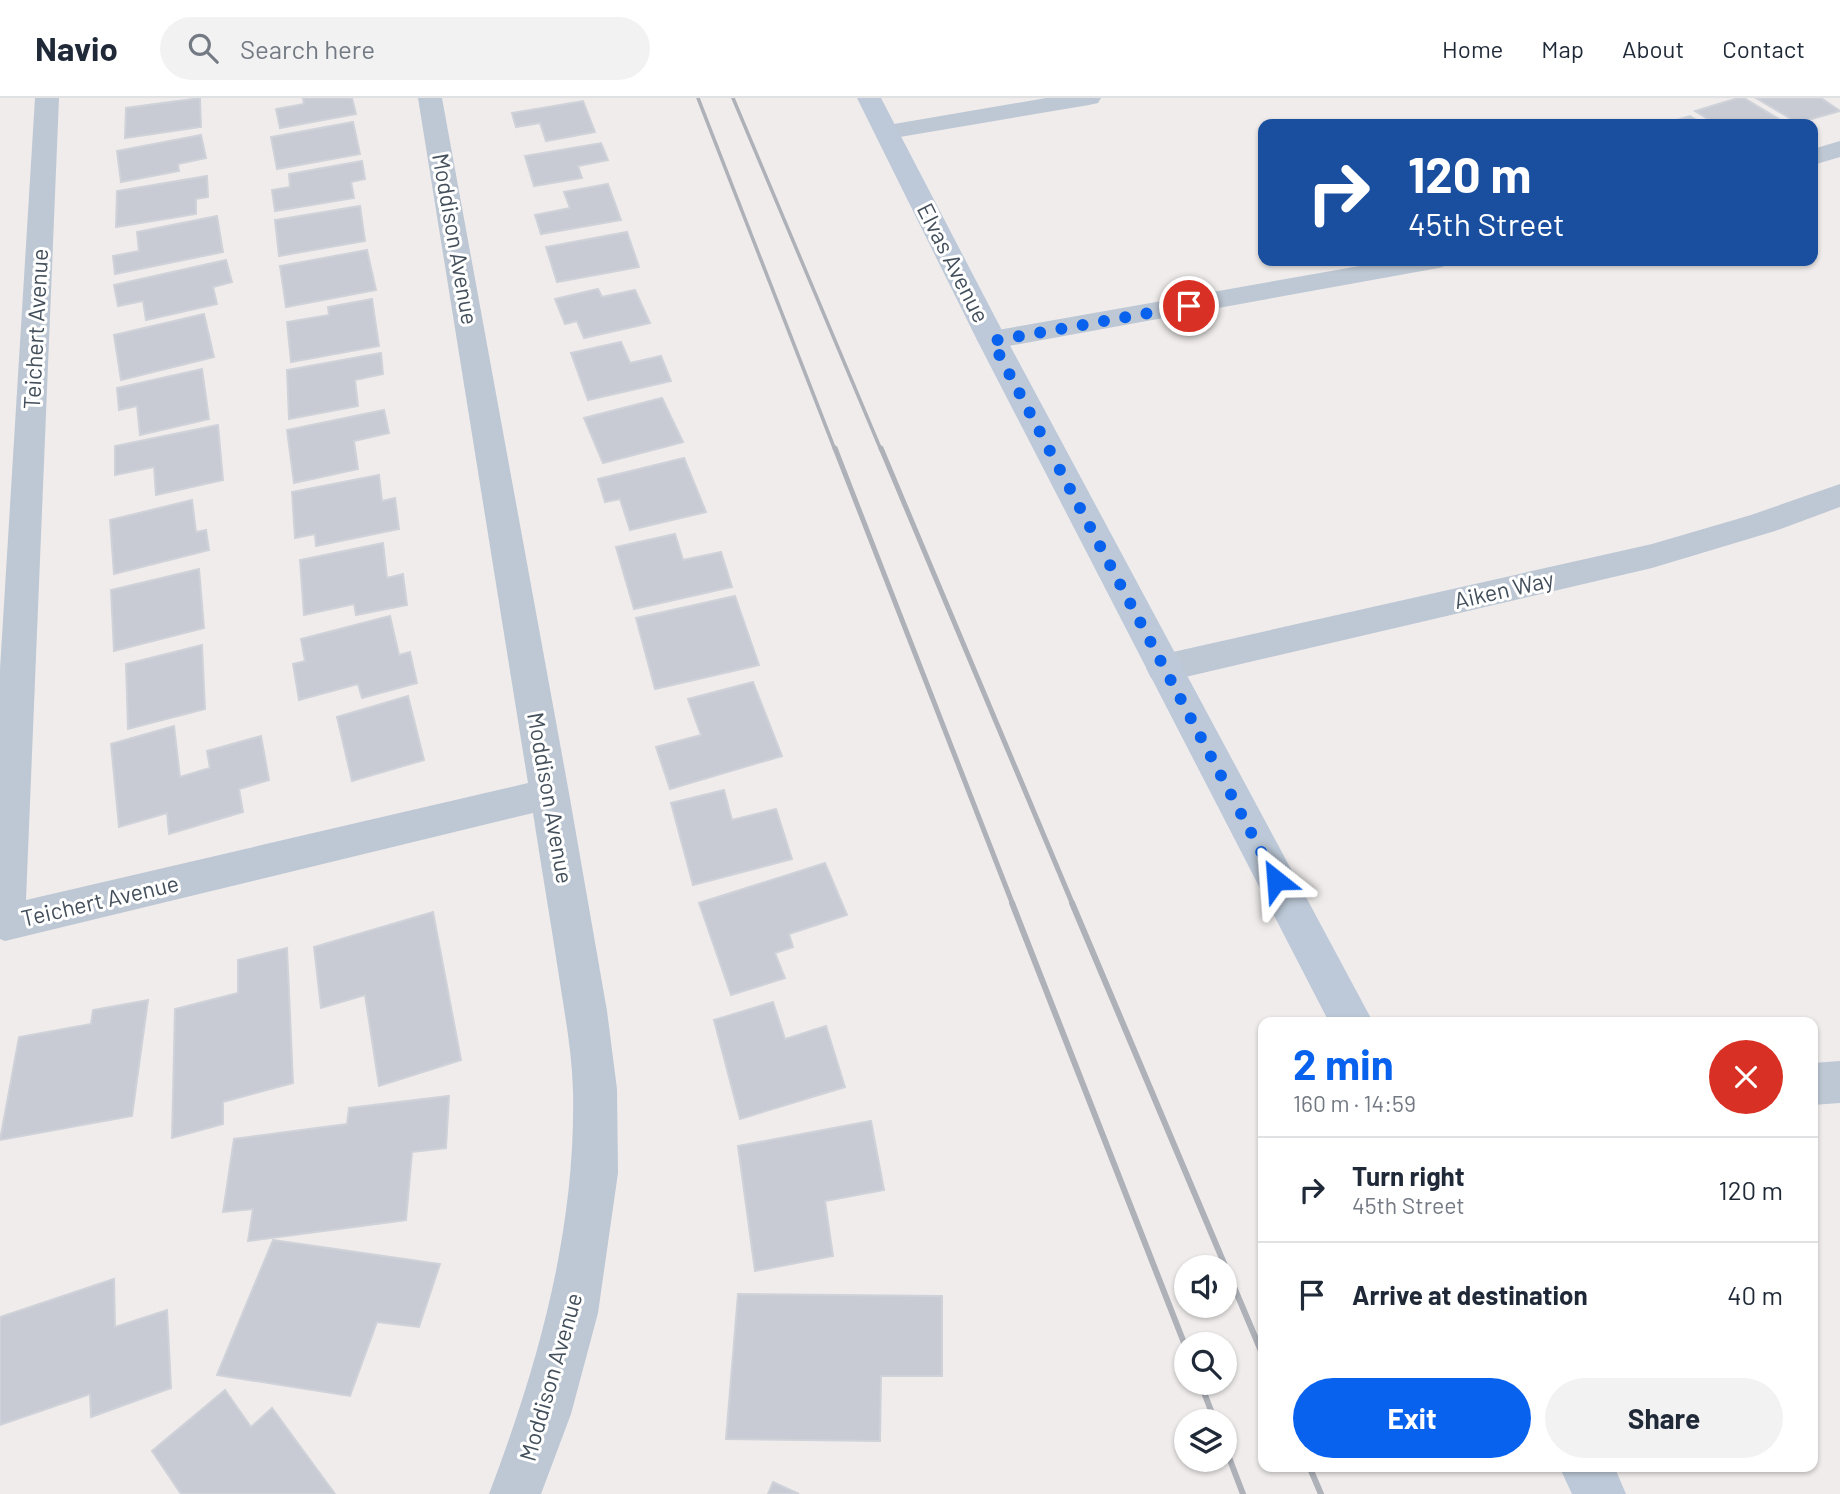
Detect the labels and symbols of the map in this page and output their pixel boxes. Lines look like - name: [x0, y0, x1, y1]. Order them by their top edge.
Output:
- street label: Moddison Avenue: [427, 151, 485, 327]
- street label: Elvas Avenue: [912, 198, 996, 327]
- street label: Teichert Avenue: [17, 248, 53, 410]
- pin: [1159, 276, 1219, 336]
- street label: Aiken Way: [1451, 564, 1557, 614]
- street label: Moddison Avenue: [522, 710, 580, 886]
- position arrow: [1239, 843, 1313, 917]
- street label: Teichert Avenue: [18, 868, 181, 932]
- street label: Moddison Avenue: [513, 1289, 587, 1464]

